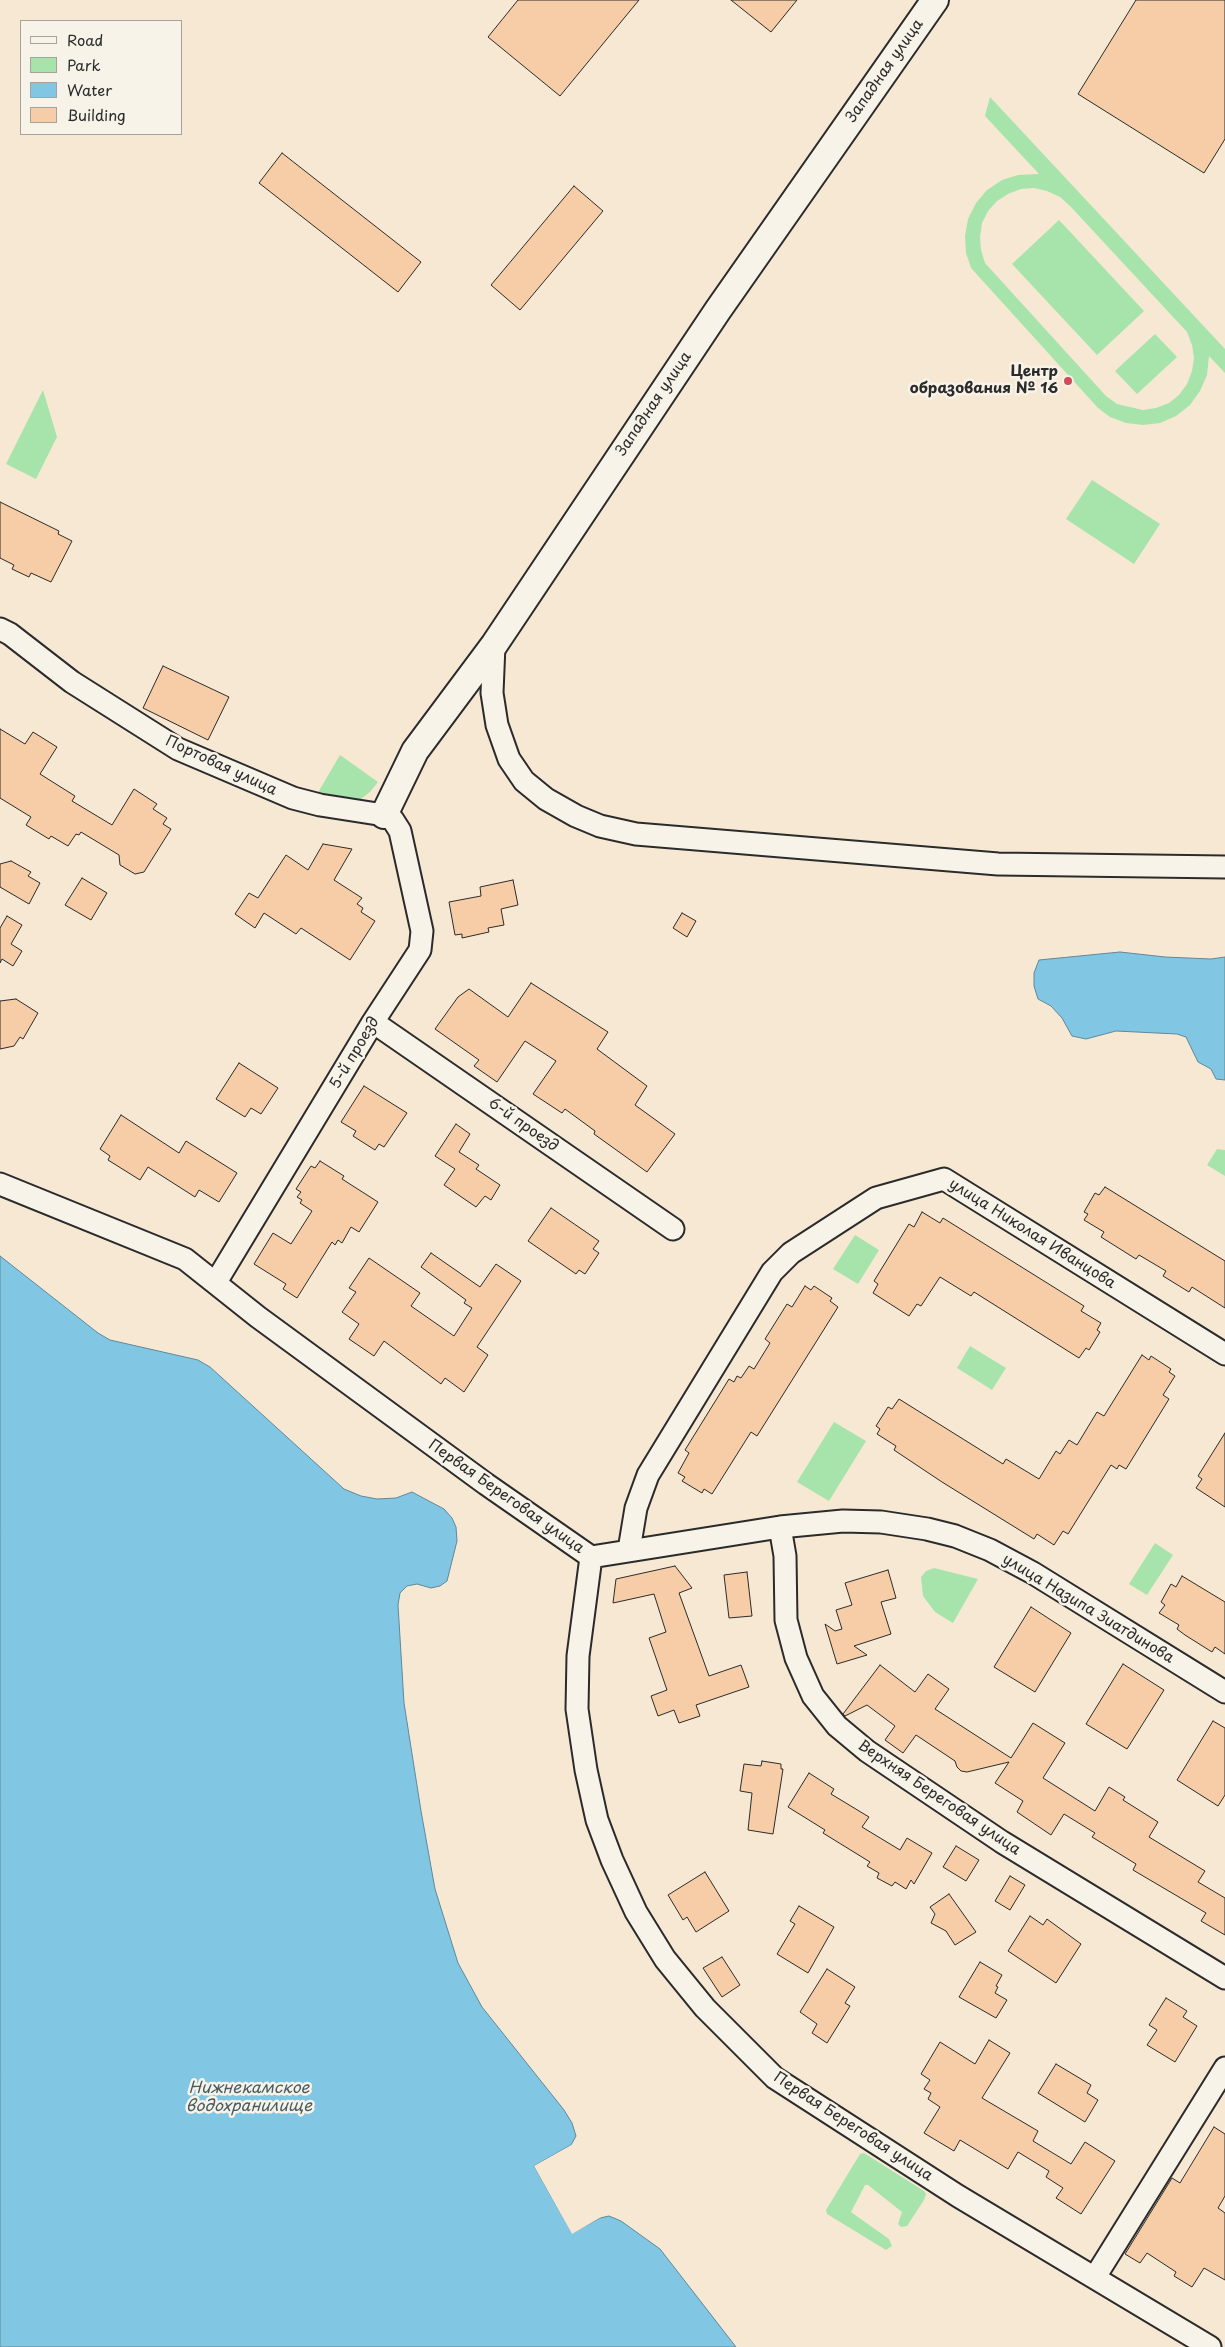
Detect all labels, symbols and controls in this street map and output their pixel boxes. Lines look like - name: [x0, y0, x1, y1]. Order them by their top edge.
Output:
- street label: Западная улица: [843, 16, 927, 126]
- legend: [20, 20, 182, 135]
- text: Road: [67, 28, 103, 51]
- text: Park: [67, 53, 101, 76]
- text: Water: [67, 78, 112, 101]
- text: Building: [67, 103, 126, 126]
- street label: Западная улица: [612, 348, 696, 460]
- place label: Центр образования № 16: [910, 363, 1058, 398]
- marker: Центр образования № 16: [1062, 375, 1074, 387]
- street label: Портовая улица: [162, 732, 280, 800]
- street label: 5-й проезд: [326, 1014, 384, 1092]
- street label: 6-й проезд: [484, 1094, 562, 1156]
- street label: улица Николая Иванцова: [945, 1175, 1119, 1293]
- street label: Первая Береговая улица: [425, 1436, 587, 1558]
- street label: улица Назипа Зиатдинова: [999, 1551, 1177, 1667]
- street label: Верхняя Береговая улица: [854, 1737, 1024, 1859]
- street label: Первая Береговая улица: [770, 2069, 936, 2185]
- water label: Нижнекамское водохранилище: [186, 2079, 312, 2117]

